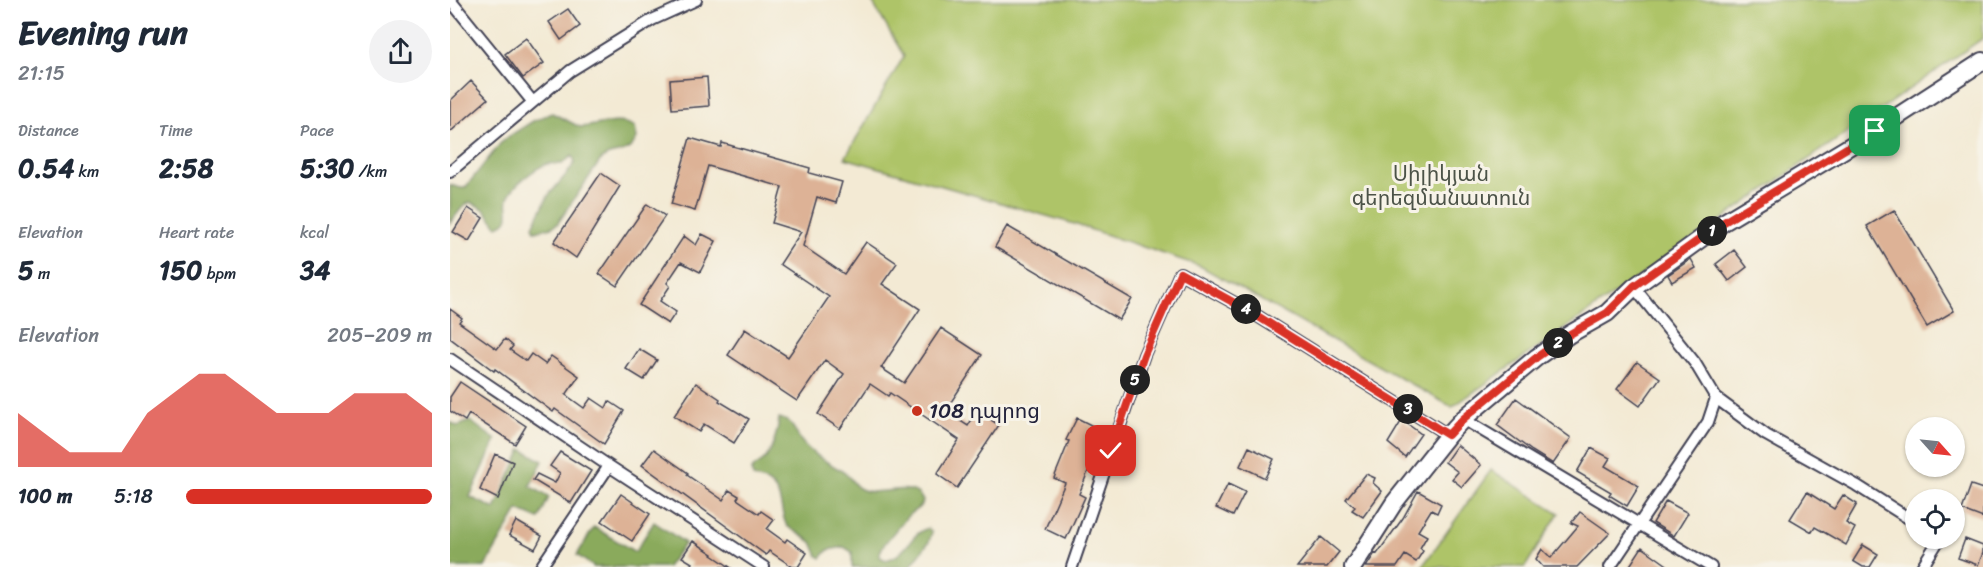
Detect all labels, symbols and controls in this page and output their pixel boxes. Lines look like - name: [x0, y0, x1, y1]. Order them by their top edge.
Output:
- text: Evening run: [18, 4, 188, 62]
- button: share: [369, 20, 432, 83]
- text: 21:15: [18, 56, 65, 91]
- pin: [1849, 105, 1900, 156]
- icon: arrive: [1858, 114, 1891, 147]
- text: Distance: [18, 116, 79, 145]
- text: Time: [159, 116, 193, 145]
- text: Pace: [300, 116, 334, 145]
- text: 0.54: [18, 145, 74, 191]
- text: 2:58: [159, 145, 213, 191]
- text: 5:30: [300, 145, 354, 191]
- park label: Սիլիկյան գերեզմանատուն: [1352, 155, 1530, 217]
- text: km: [74, 157, 99, 186]
- text: /km: [354, 157, 387, 186]
- pin: 1: [1697, 216, 1727, 246]
- text: 1: [1709, 216, 1715, 245]
- text: Elevation: [18, 218, 83, 247]
- text: Heart rate: [159, 218, 234, 247]
- text: kcal: [300, 218, 329, 247]
- text: 5: [18, 247, 34, 293]
- text: 150: [159, 247, 202, 293]
- text: 34: [300, 247, 331, 293]
- text: m: [34, 259, 50, 288]
- text: bpm: [202, 259, 236, 288]
- pin: 4: [1231, 294, 1261, 324]
- text: 4: [1241, 294, 1251, 323]
- text: Elevation: [18, 318, 99, 353]
- text: 205–209 m: [327, 318, 432, 353]
- pin: 2: [1543, 328, 1573, 358]
- text: 2: [1553, 328, 1563, 357]
- pin: 5: [1120, 365, 1150, 395]
- text: 5: [1130, 365, 1140, 394]
- place label: 108 դպրոց: [929, 392, 1040, 430]
- pin: 3: [1393, 394, 1423, 424]
- text: 3: [1404, 394, 1412, 423]
- marker: 108 դպրոց: [910, 404, 924, 418]
- north arrow: [1905, 417, 1965, 477]
- map controls: [1905, 417, 1965, 549]
- pin: [1085, 425, 1136, 476]
- icon: check: [1094, 434, 1127, 467]
- text: 100 m: [18, 479, 72, 514]
- text: 5:18: [114, 479, 153, 514]
- button: locate: [1905, 489, 1965, 549]

